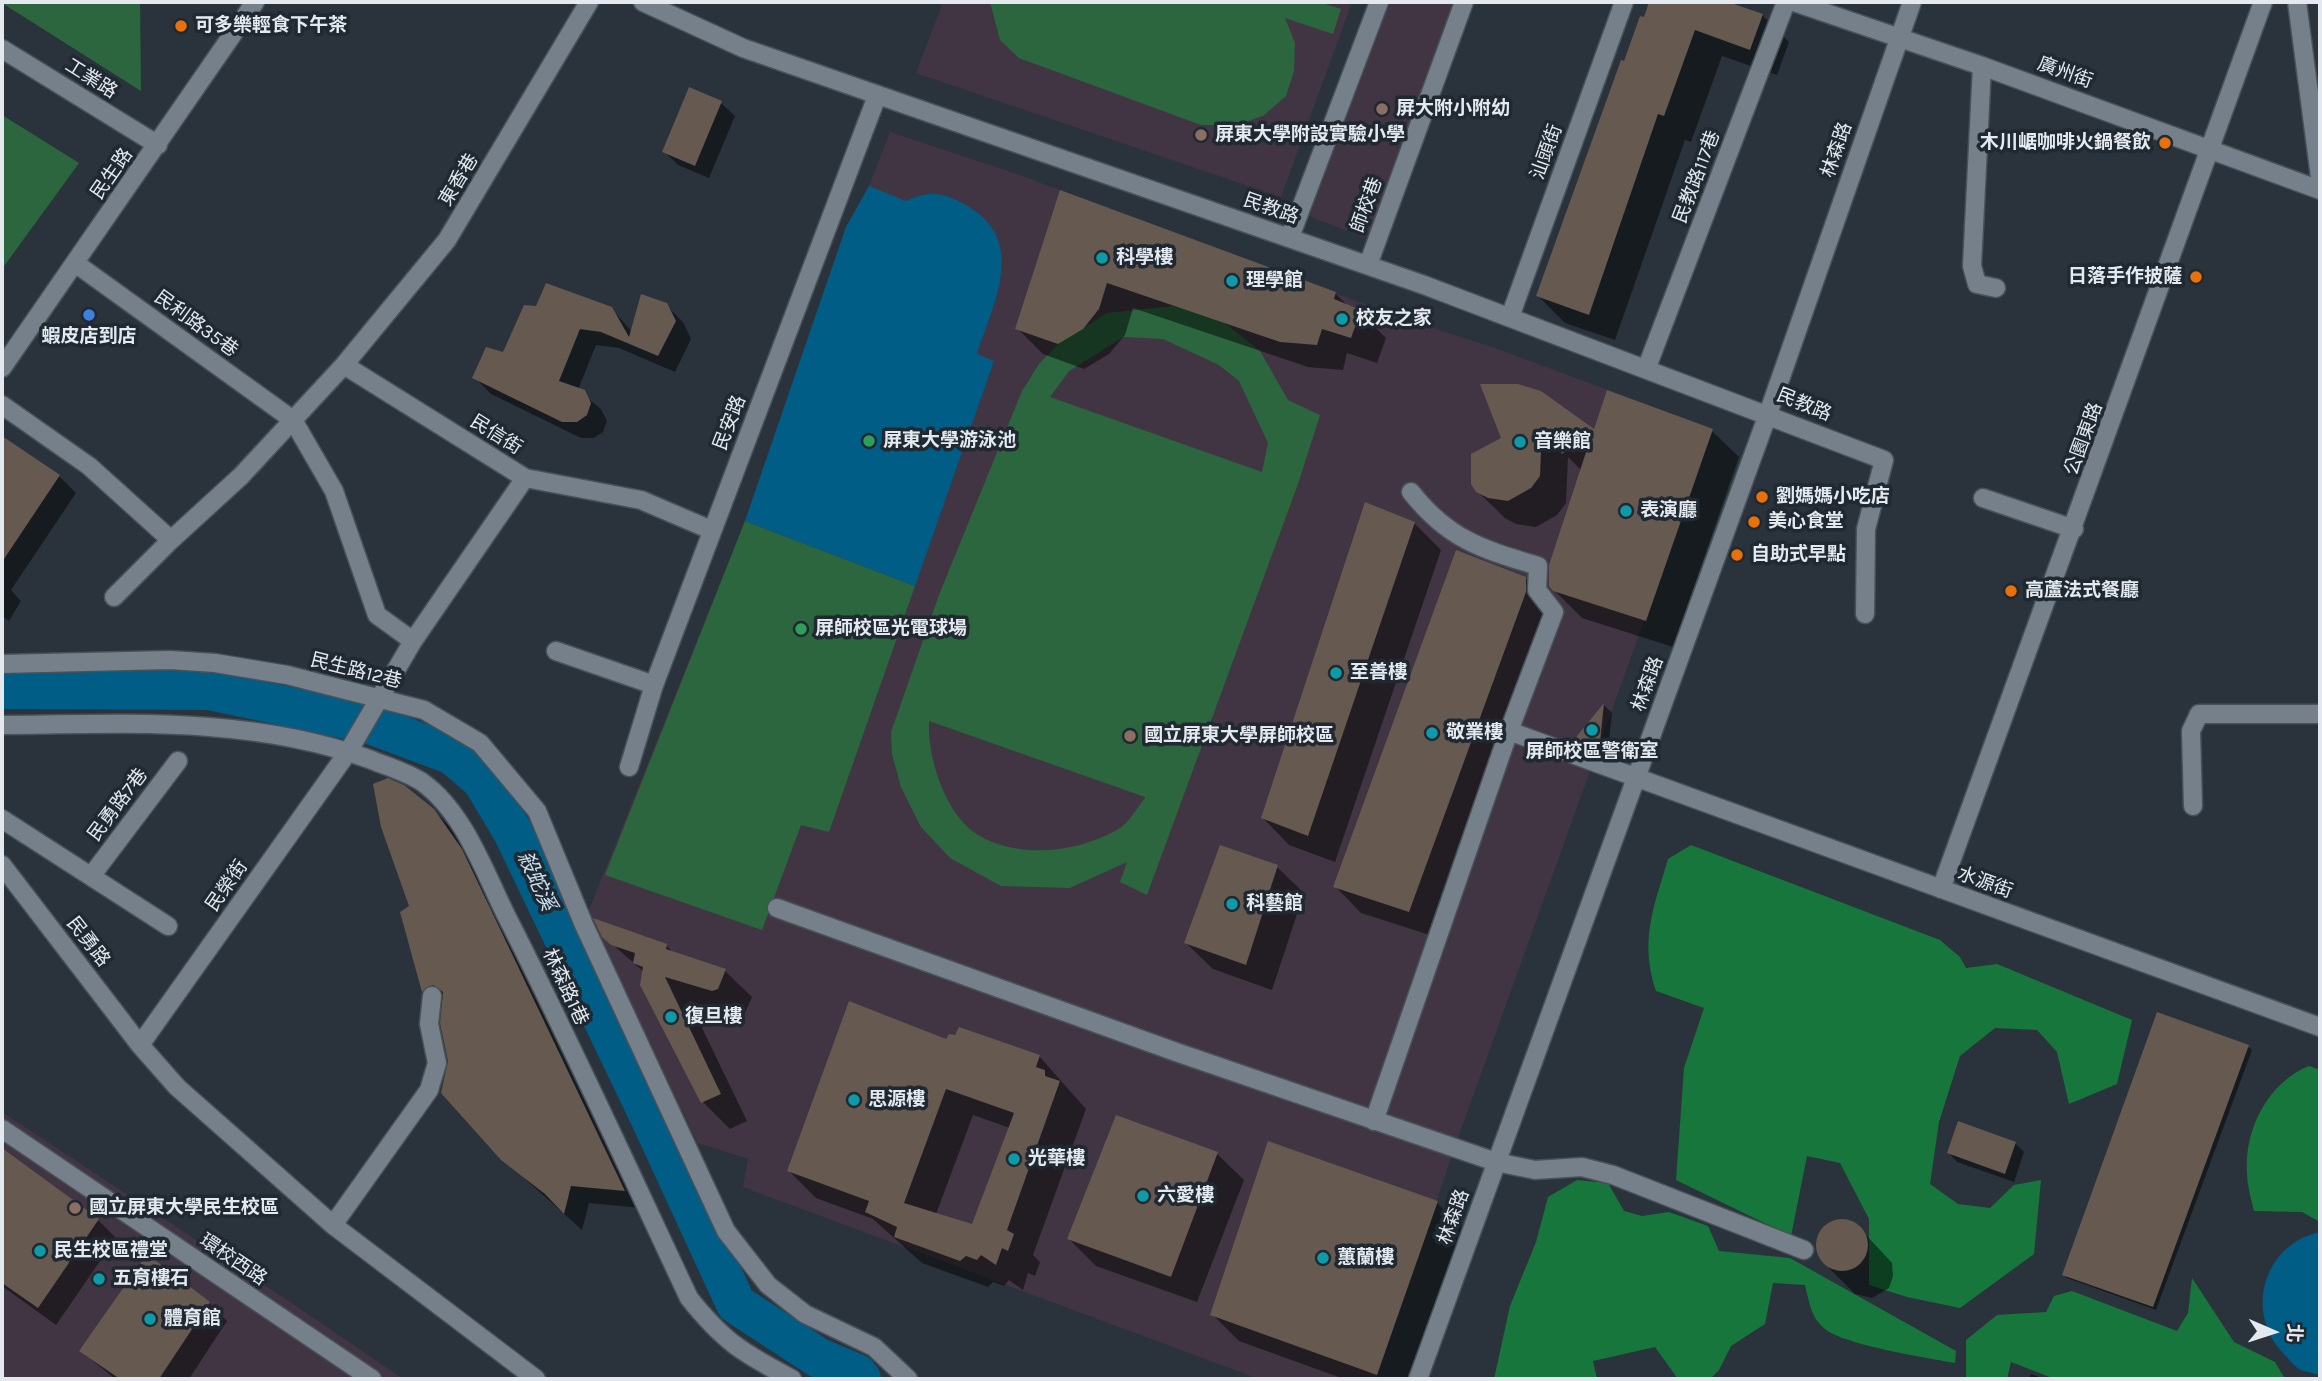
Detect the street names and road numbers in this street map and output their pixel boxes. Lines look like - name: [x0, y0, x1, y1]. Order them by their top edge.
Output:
- street label: 廣州街: [2034, 53, 2096, 93]
- street label: 工業路: [61, 54, 121, 104]
- street label: 林森路: [1817, 119, 1857, 181]
- street label: 汕頭街: [1527, 121, 1567, 183]
- street label: 民教路117巷: [1669, 127, 1725, 227]
- street label: 民生路: [86, 144, 138, 204]
- street label: 東香巷: [435, 150, 483, 210]
- street label: 師校巷: [1347, 174, 1387, 236]
- street label: 民教路: [1240, 189, 1302, 229]
- street label: 民利路35巷: [150, 286, 242, 362]
- street label: 民教路: [1773, 384, 1835, 426]
- street label: 民安路: [709, 392, 751, 454]
- street label: 公園東路: [2060, 399, 2108, 479]
- street label: 民信街: [466, 410, 526, 460]
- street label: 民生路12巷: [308, 649, 404, 693]
- street label: 林森路: [1628, 653, 1668, 715]
- street label: 民勇路7巷: [83, 764, 153, 846]
- street label: 民榮街: [201, 856, 253, 916]
- street label: 水源街: [1954, 863, 2016, 903]
- street label: 民勇路: [61, 913, 115, 971]
- street label: 林森路1巷: [537, 945, 593, 1029]
- street label: 林森路: [1434, 1186, 1474, 1248]
- street label: 環校西路: [195, 1229, 271, 1291]

